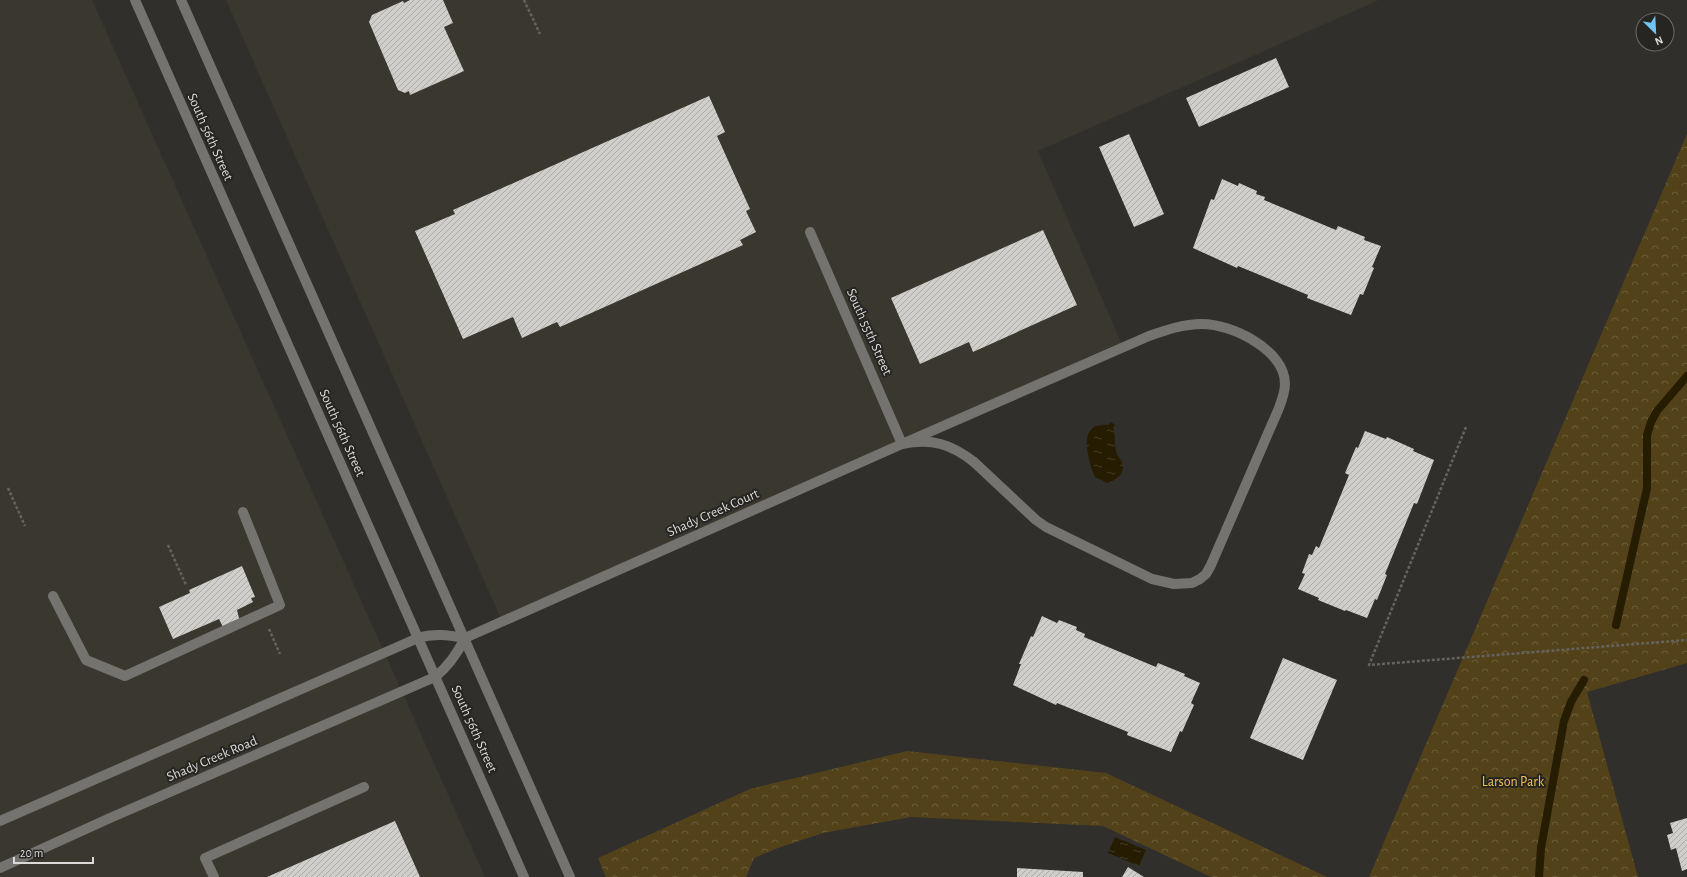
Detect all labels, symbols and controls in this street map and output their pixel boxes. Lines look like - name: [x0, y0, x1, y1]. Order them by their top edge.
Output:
- north arrow: [1635, 12, 1675, 52]
- text: N: [1653, 34, 1665, 47]
- street label: South 56th Street: [185, 91, 236, 183]
- street label: South 55th Street: [844, 287, 895, 378]
- street label: South 56th Street: [317, 387, 368, 479]
- street label: Shady Creek Court: [665, 486, 761, 539]
- street label: South 56th Street: [449, 683, 500, 775]
- street label: Shady Creek Road: [165, 734, 259, 784]
- park label: Larson Park: [1482, 775, 1545, 789]
- scale bar: [14, 839, 93, 865]
- text: 20 m: [20, 847, 43, 859]

